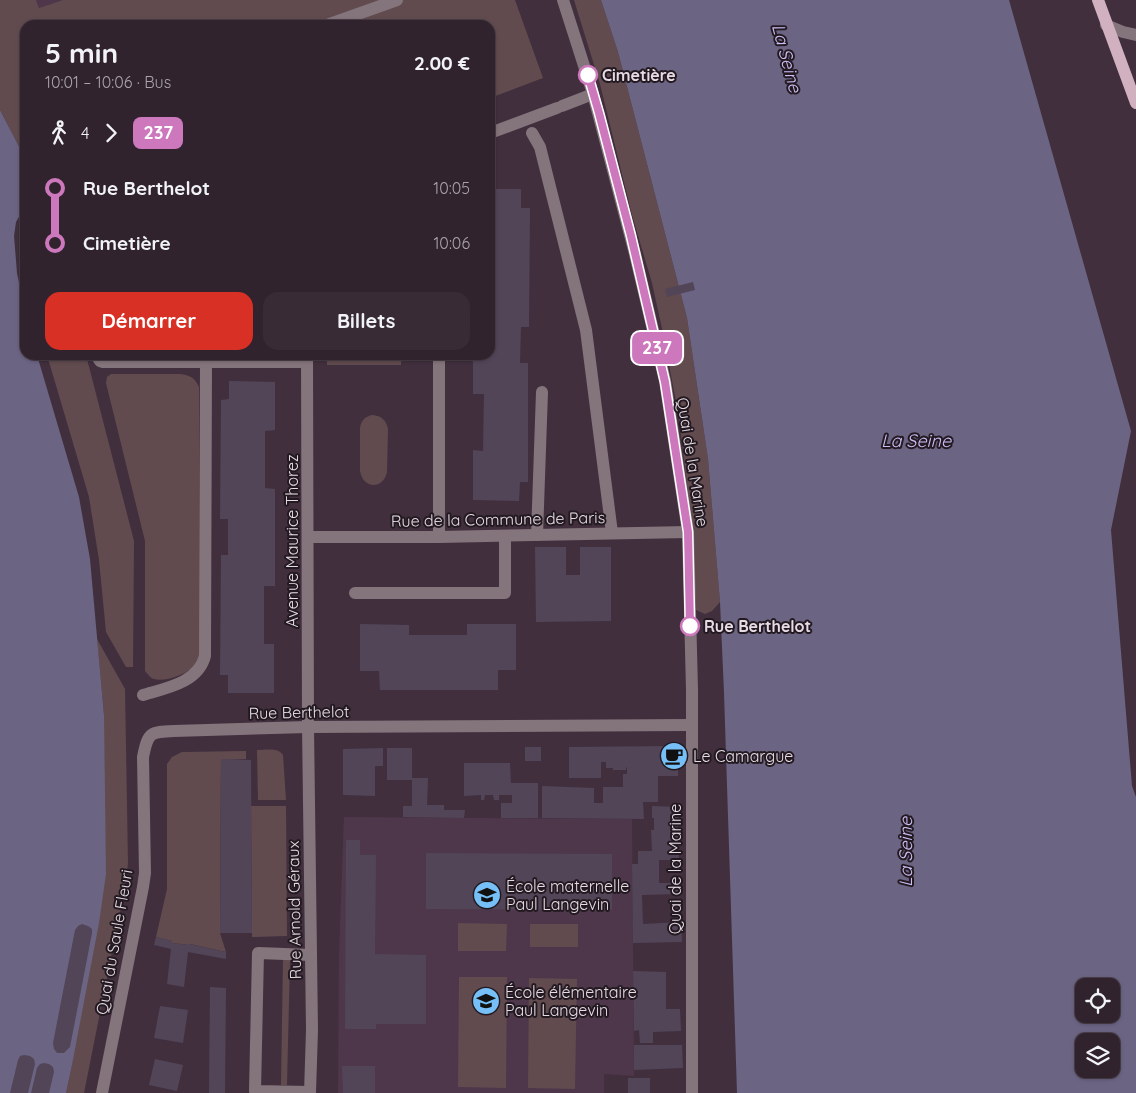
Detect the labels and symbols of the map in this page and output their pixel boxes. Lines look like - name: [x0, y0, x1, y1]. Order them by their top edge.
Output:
- water label: La Seine: [767, 21, 807, 96]
- marker: Cimetière: [578, 65, 598, 85]
- place label: Cimetière: [602, 65, 676, 85]
- line badge: 237: [628, 332, 686, 364]
- street label: Quai de la Marine: [673, 396, 713, 528]
- water label: La Seine: [881, 429, 952, 452]
- street label: Avenue Maurice Thorez: [282, 454, 302, 628]
- street label: Rue de la Commune de Paris: [391, 507, 605, 531]
- marker: Rue Berthelot: [680, 616, 700, 636]
- place label: Rue Berthelot: [704, 616, 811, 636]
- street label: Rue Berthelot: [248, 701, 350, 723]
- cafe icon: Le Camargue: [659, 741, 689, 771]
- place label: Le Camargue: [693, 746, 793, 766]
- street label: Quai de la Marine: [665, 804, 685, 934]
- water label: La Seine: [894, 816, 917, 887]
- street label: Rue Arnold Géraux: [283, 840, 305, 979]
- street label: Quai du Saule Fleuri: [91, 868, 137, 1016]
- place label: École maternelle Paul Langevin: [506, 876, 629, 914]
- school or university icon: École maternelle Paul Langevin: [472, 880, 502, 910]
- place label: École élémentaire Paul Langevin: [505, 982, 637, 1020]
- school or university icon: École élémentaire Paul Langevin: [471, 986, 501, 1016]

